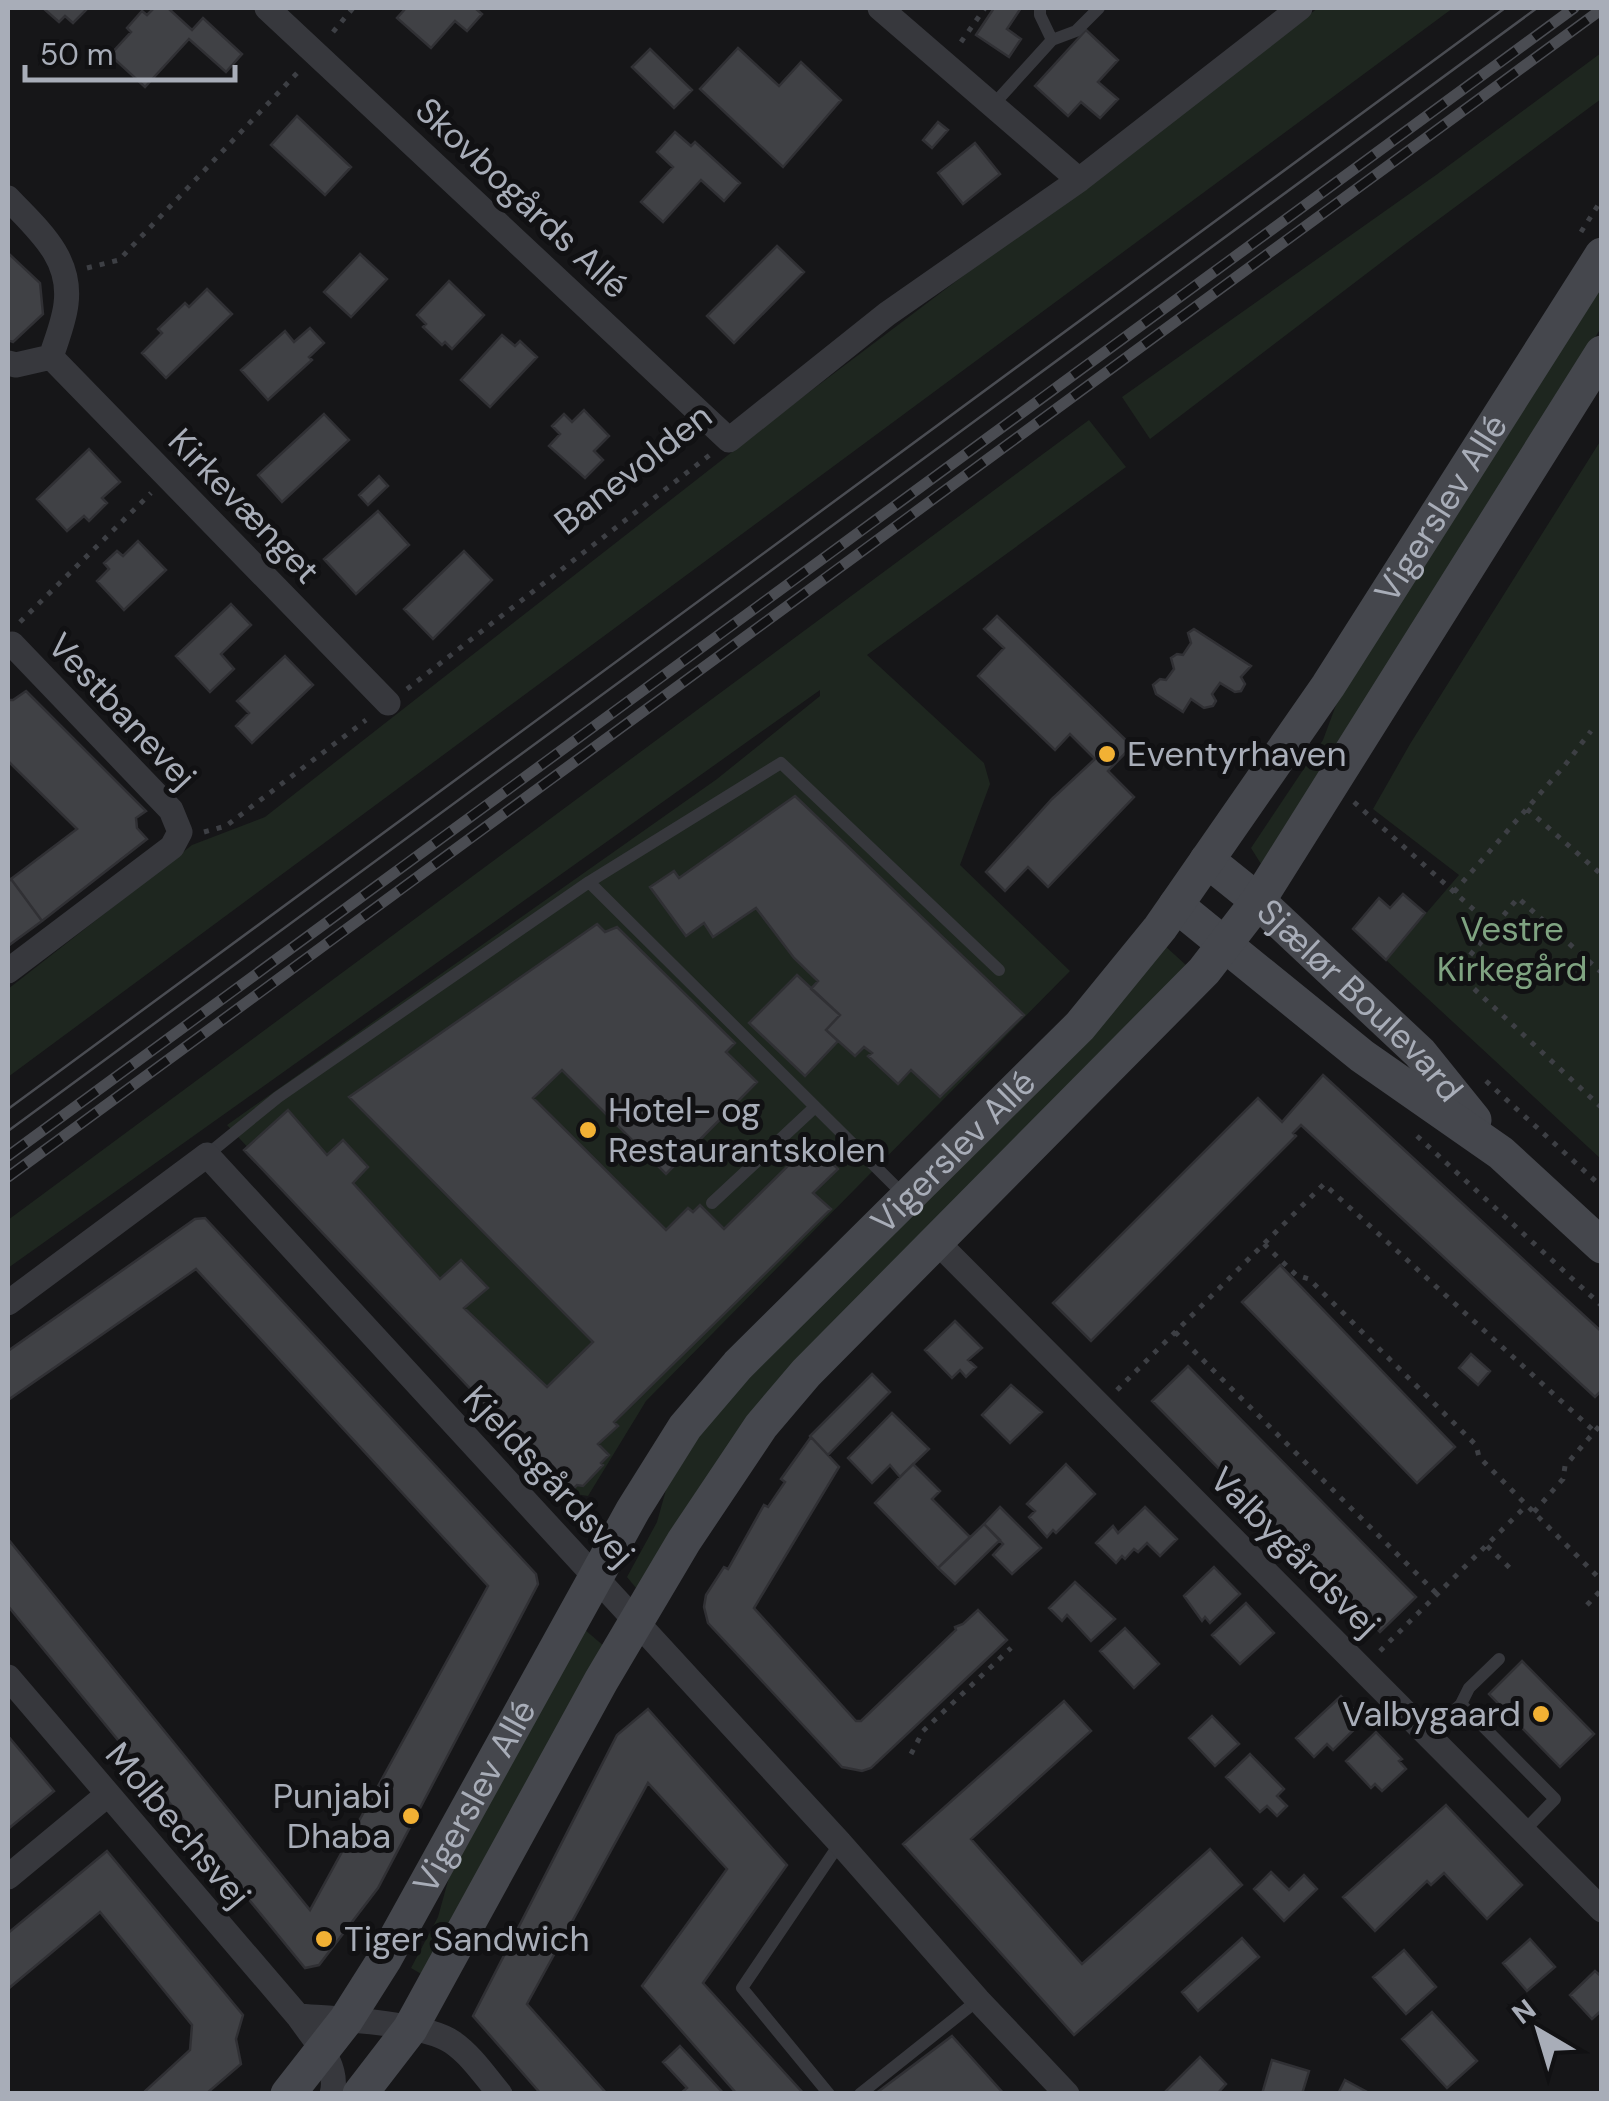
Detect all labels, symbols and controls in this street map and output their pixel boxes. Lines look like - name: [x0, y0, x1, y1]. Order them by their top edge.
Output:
- scale bar: [25, 20, 235, 82]
- text: 50 m: [40, 35, 114, 74]
- street label: Skovbogårds Allé: [406, 87, 638, 309]
- street label: Banevolden: [545, 393, 721, 545]
- street label: Vigerslev Allé: [1364, 405, 1518, 611]
- street label: Kirkevænget: [158, 419, 330, 593]
- street label: Vestbanevej: [38, 623, 206, 799]
- place label: Eventyrhaven: [1127, 731, 1347, 777]
- marker: Eventyrhaven: [1096, 743, 1118, 765]
- street label: Sjælør Boulevard: [1247, 889, 1473, 1111]
- park label: Vestre Kirkegård: [1437, 906, 1587, 992]
- street label: Vigerslev Allé: [861, 1060, 1046, 1243]
- place label: Hotel- og Restaurantskolen: [608, 1087, 886, 1173]
- marker: Hotel- og Restaurantskolen: [577, 1119, 599, 1141]
- street label: Kjeldsgårdsvej: [453, 1376, 645, 1576]
- street label: Valbygårdsvej: [1200, 1457, 1390, 1647]
- street label: Vigerslev Allé: [402, 1691, 547, 1901]
- place label: Valbygaard: [1342, 1691, 1521, 1737]
- marker: Valbygaard: [1530, 1703, 1552, 1725]
- street label: Molbechsvej: [95, 1733, 261, 1917]
- place label: Punjabi Dhaba: [273, 1773, 391, 1859]
- marker: Punjabi Dhaba: [400, 1805, 422, 1827]
- place label: Tiger Sandwich: [344, 1916, 590, 1962]
- marker: Tiger Sandwich: [313, 1928, 335, 1950]
- north arrow: [1489, 1981, 1589, 2081]
- text: N: [1504, 1991, 1543, 2033]

